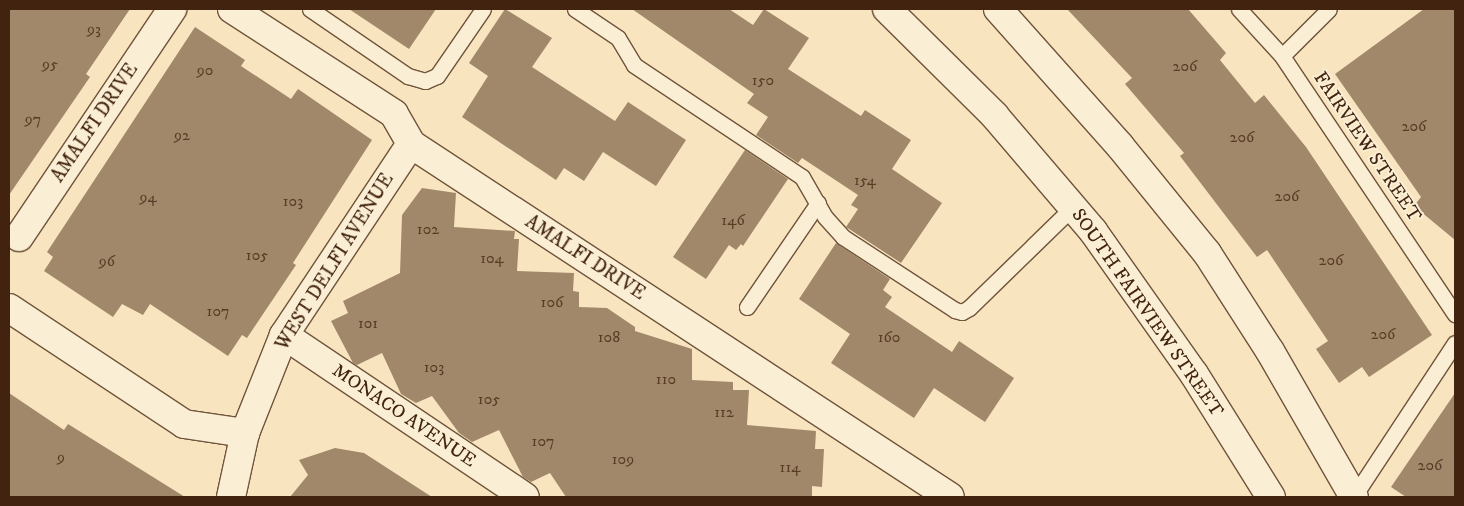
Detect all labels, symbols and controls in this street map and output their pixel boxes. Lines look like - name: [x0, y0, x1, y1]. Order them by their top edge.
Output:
- house number: 93: [87, 19, 101, 39]
- house number: 95: [42, 54, 58, 74]
- house number: 206: [1173, 56, 1197, 76]
- street label: AMALFI DRIVE: [47, 59, 143, 187]
- house number: 90: [197, 60, 213, 80]
- street label: FAIRVIEW STREET: [1308, 68, 1426, 226]
- house number: 150: [752, 70, 774, 90]
- house number: 97: [25, 109, 41, 129]
- house number: 206: [1402, 116, 1426, 136]
- house number: 92: [174, 125, 190, 145]
- house number: 206: [1230, 127, 1254, 147]
- street label: WEST DELFI AVENUE: [271, 169, 399, 355]
- house number: 154: [854, 170, 876, 190]
- house number: 206: [1275, 186, 1299, 206]
- house number: 94: [139, 187, 157, 207]
- house number: 103: [283, 191, 303, 211]
- street label: SOUTH FAIRVIEW STREET: [1066, 205, 1228, 421]
- house number: 146: [721, 210, 745, 230]
- street label: AMALFI DRIVE: [521, 211, 649, 305]
- house number: 102: [417, 219, 439, 239]
- house number: 105: [246, 245, 268, 265]
- house number: 104: [480, 248, 504, 268]
- house number: 206: [1319, 250, 1343, 270]
- house number: 96: [99, 251, 115, 271]
- house number: 106: [541, 292, 563, 312]
- house number: 107: [207, 301, 229, 321]
- house number: 101: [358, 313, 378, 333]
- house number: 206: [1371, 324, 1395, 344]
- house number: 108: [598, 327, 620, 347]
- house number: 160: [878, 327, 900, 347]
- house number: 103: [424, 357, 444, 377]
- street label: MONACO AVENUE: [328, 359, 480, 473]
- house number: 110: [656, 369, 676, 389]
- house number: 105: [478, 389, 500, 409]
- house number: 112: [714, 402, 734, 422]
- house number: 107: [532, 431, 554, 451]
- house number: 9: [57, 447, 65, 467]
- house number: 109: [612, 449, 634, 469]
- house number: 206: [1418, 455, 1442, 475]
- house number: 114: [780, 457, 800, 477]

